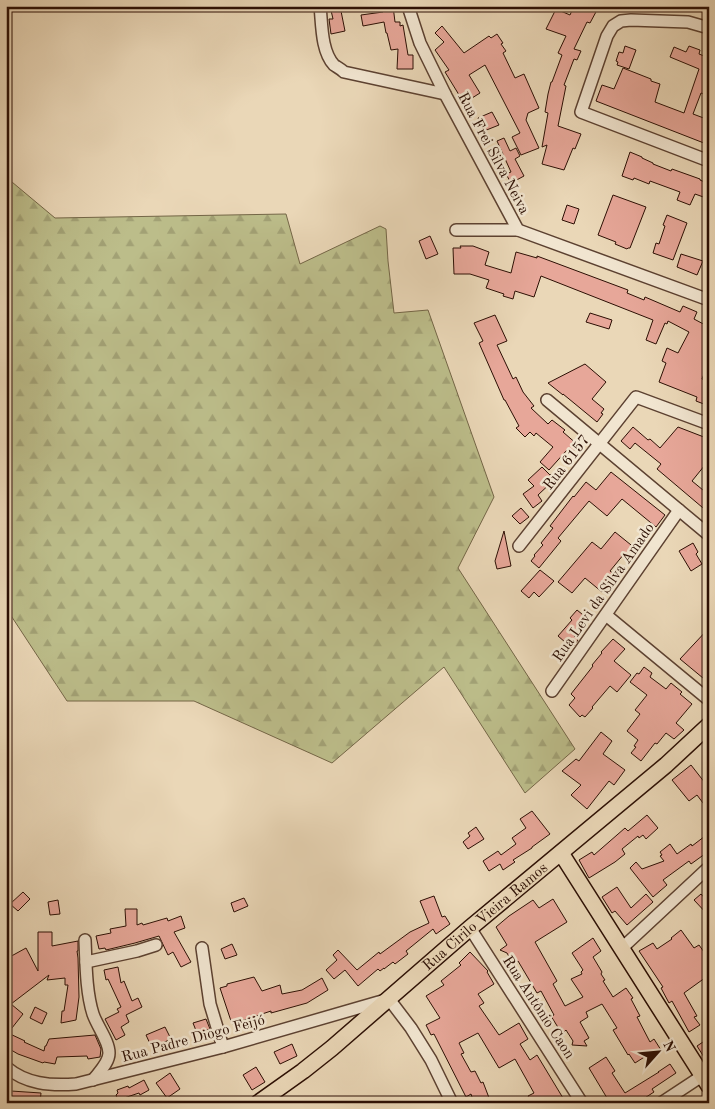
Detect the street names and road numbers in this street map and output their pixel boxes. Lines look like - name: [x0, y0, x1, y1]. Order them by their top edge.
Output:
- street label: Rua Frei Silva Neiva: [454, 90, 531, 218]
- street label: Rua 6157: [541, 433, 593, 493]
- street label: Rua Levi da Silva Amado: [551, 521, 658, 665]
- street label: Rua Cirilo Vieira Ramos: [421, 861, 551, 974]
- street label: Rua Antônio Caon: [499, 954, 577, 1062]
- street label: Rua Padre Diogo Feijó: [120, 1013, 267, 1066]

